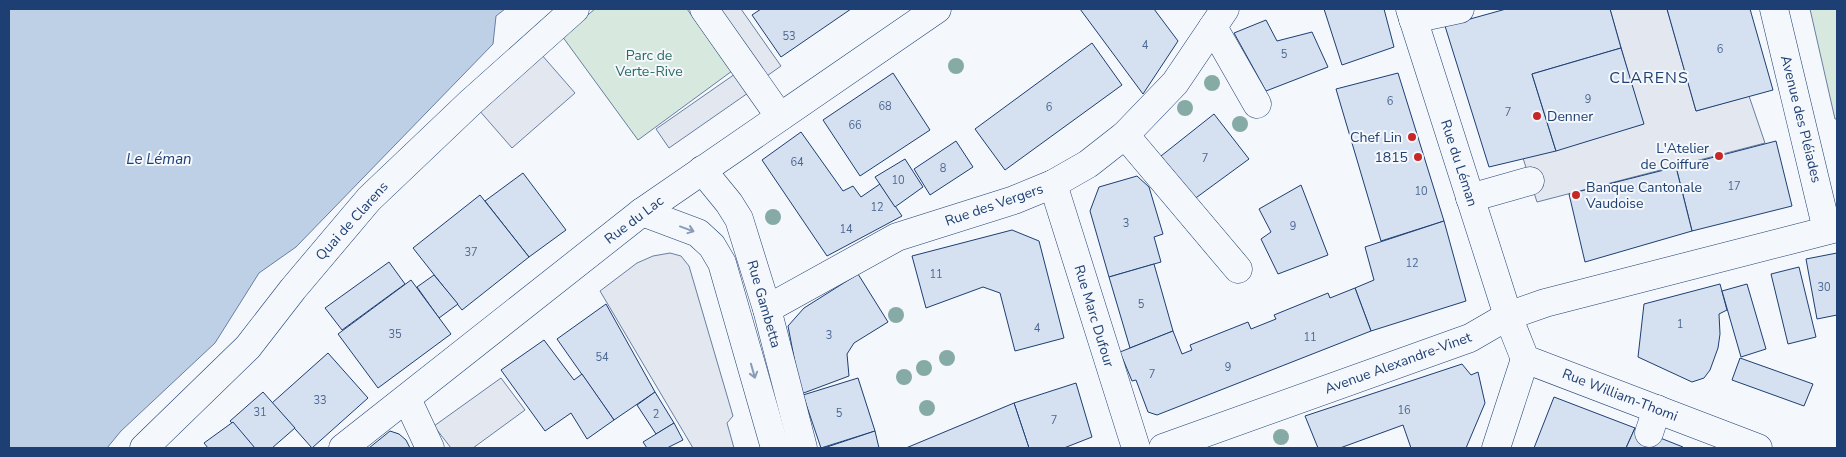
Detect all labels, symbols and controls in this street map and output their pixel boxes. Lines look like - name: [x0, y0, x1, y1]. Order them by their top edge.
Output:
- house number: 53: [782, 29, 796, 44]
- house number: 4: [1142, 38, 1149, 53]
- house number: 6: [1717, 42, 1724, 57]
- park label: Parc de Verte-Rive: [614, 46, 683, 81]
- house number: 5: [1281, 47, 1288, 62]
- street label: Avenue des Pléiades: [1776, 53, 1826, 185]
- district label: CLARENS: [1609, 67, 1689, 89]
- house number: 9: [1585, 92, 1591, 107]
- house number: 6: [1387, 94, 1394, 109]
- house number: 68: [878, 99, 892, 114]
- house number: 6: [1046, 100, 1053, 115]
- house number: 7: [1505, 105, 1511, 120]
- place label: Denner: [1547, 107, 1593, 126]
- marker: Denner: [1531, 110, 1543, 122]
- street label: Rue du Léman: [1436, 117, 1482, 209]
- house number: 66: [848, 118, 862, 133]
- place label: Chef Lin: [1350, 128, 1402, 147]
- marker: Chef Lin: [1406, 131, 1418, 143]
- place label: L'Atelier de Coiffure: [1641, 139, 1709, 174]
- place label: 1815: [1374, 148, 1408, 167]
- water label: Le Léman: [126, 149, 192, 169]
- marker: L'Atelier de Coiffure: [1713, 150, 1725, 162]
- house number: 7: [1202, 151, 1208, 166]
- marker: 1815: [1412, 151, 1424, 163]
- house number: 64: [790, 155, 804, 170]
- house number: 8: [940, 161, 947, 176]
- house number: 10: [891, 173, 905, 188]
- street label: Quai de Clarens: [311, 177, 393, 265]
- place label: Banque Cantonale Vaudoise: [1585, 178, 1702, 213]
- street label: Rue des Vergers: [942, 179, 1046, 231]
- house number: 17: [1727, 179, 1741, 194]
- house number: 10: [1414, 184, 1428, 199]
- marker: Banque Cantonale Vaudoise: [1570, 189, 1582, 201]
- street label: Rue du Lac: [601, 191, 668, 248]
- house number: 12: [870, 200, 884, 215]
- house number: 3: [1123, 216, 1129, 231]
- house number: 9: [1290, 219, 1296, 234]
- house number: 14: [839, 222, 853, 237]
- one-way arrow: [679, 225, 695, 234]
- house number: 37: [464, 245, 478, 260]
- house number: 12: [1405, 256, 1419, 271]
- street label: Rue Gambetta: [742, 258, 786, 350]
- street label: Rue Marc Dufour: [1069, 263, 1119, 369]
- house number: 11: [929, 267, 943, 282]
- house number: 30: [1817, 280, 1831, 295]
- house number: 5: [1138, 297, 1145, 312]
- house number: 1: [1677, 317, 1683, 332]
- house number: 4: [1034, 321, 1041, 336]
- house number: 35: [388, 327, 402, 342]
- house number: 3: [826, 328, 832, 343]
- street label: Avenue Alexandre-Vinet: [1322, 328, 1474, 398]
- house number: 11: [1303, 330, 1317, 345]
- house number: 54: [595, 350, 609, 365]
- house number: 9: [1225, 360, 1231, 375]
- one-way arrow: [748, 362, 758, 378]
- street label: Rue William-Thomi: [1559, 364, 1681, 426]
- house number: 7: [1149, 367, 1155, 382]
- house number: 33: [313, 393, 327, 408]
- house number: 16: [1397, 403, 1411, 418]
- house number: 31: [253, 405, 267, 420]
- house number: 5: [836, 406, 843, 421]
- house number: 2: [653, 407, 659, 422]
- house number: 7: [1051, 413, 1057, 428]

